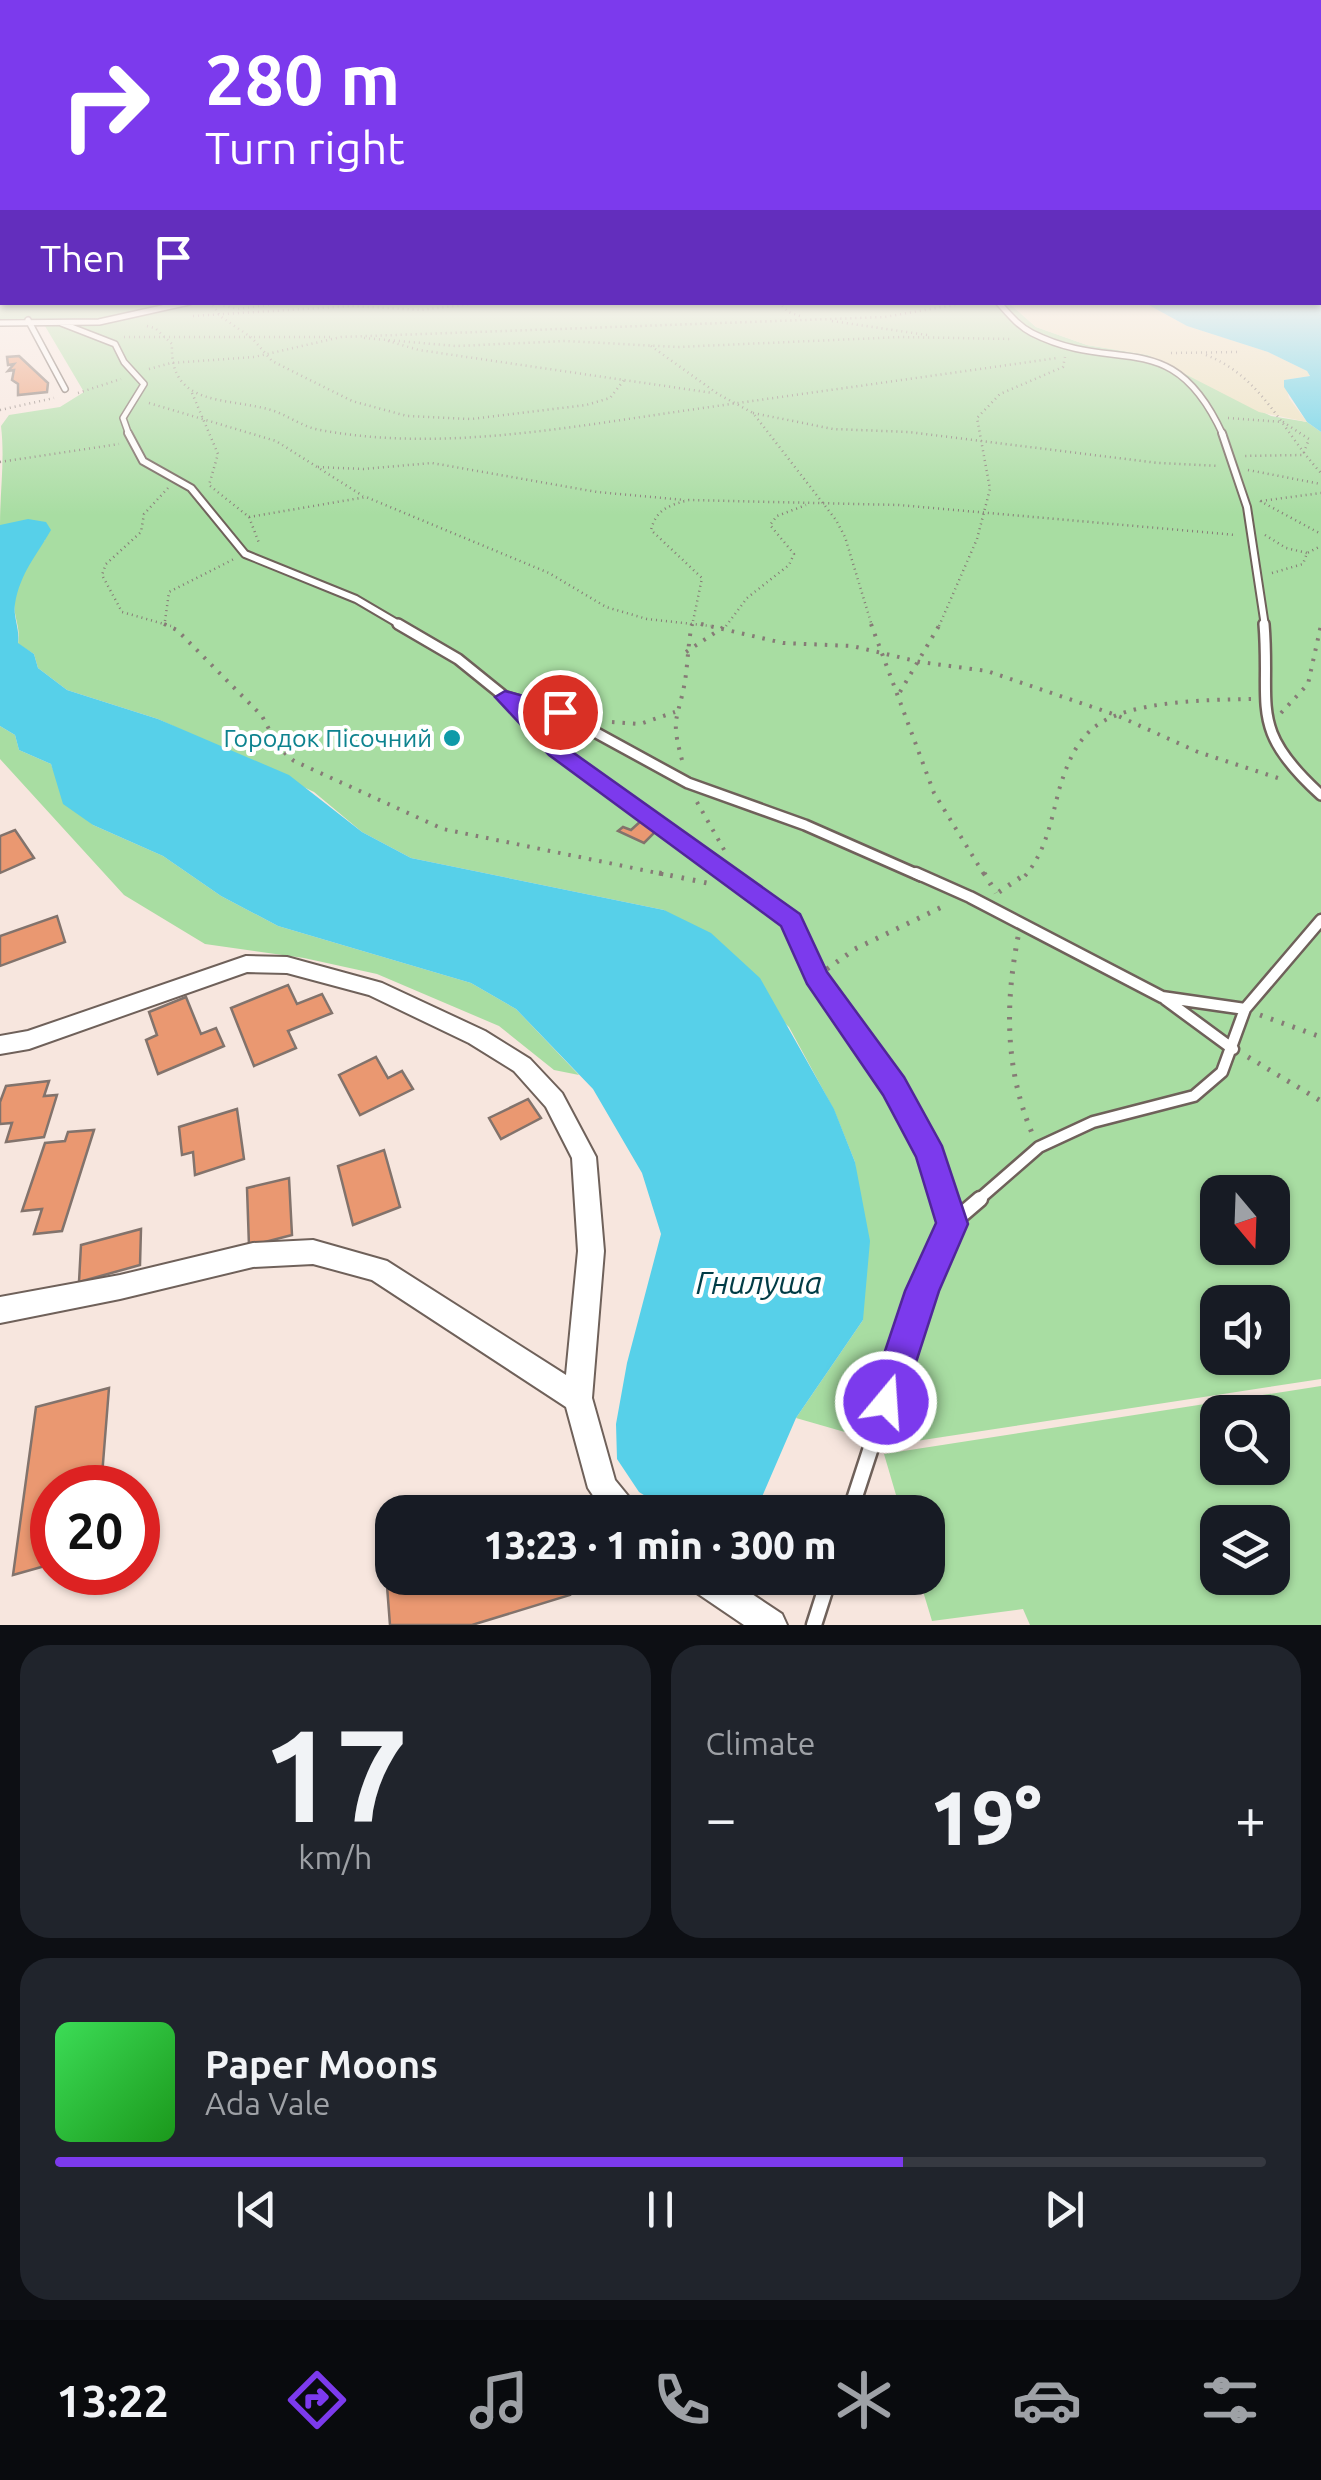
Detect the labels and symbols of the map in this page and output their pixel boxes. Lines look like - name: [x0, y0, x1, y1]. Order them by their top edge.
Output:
- pin: [518, 670, 603, 755]
- place label: Городок Пісочний: [224, 724, 432, 752]
- marker: Городок Пісочний: [441, 727, 463, 749]
- north arrow: [1200, 1175, 1290, 1265]
- water label: Гнилуша: [696, 1264, 822, 1300]
- position arrow: [834, 1350, 938, 1454]
- speed limit sign: 20: [30, 1465, 160, 1595]

